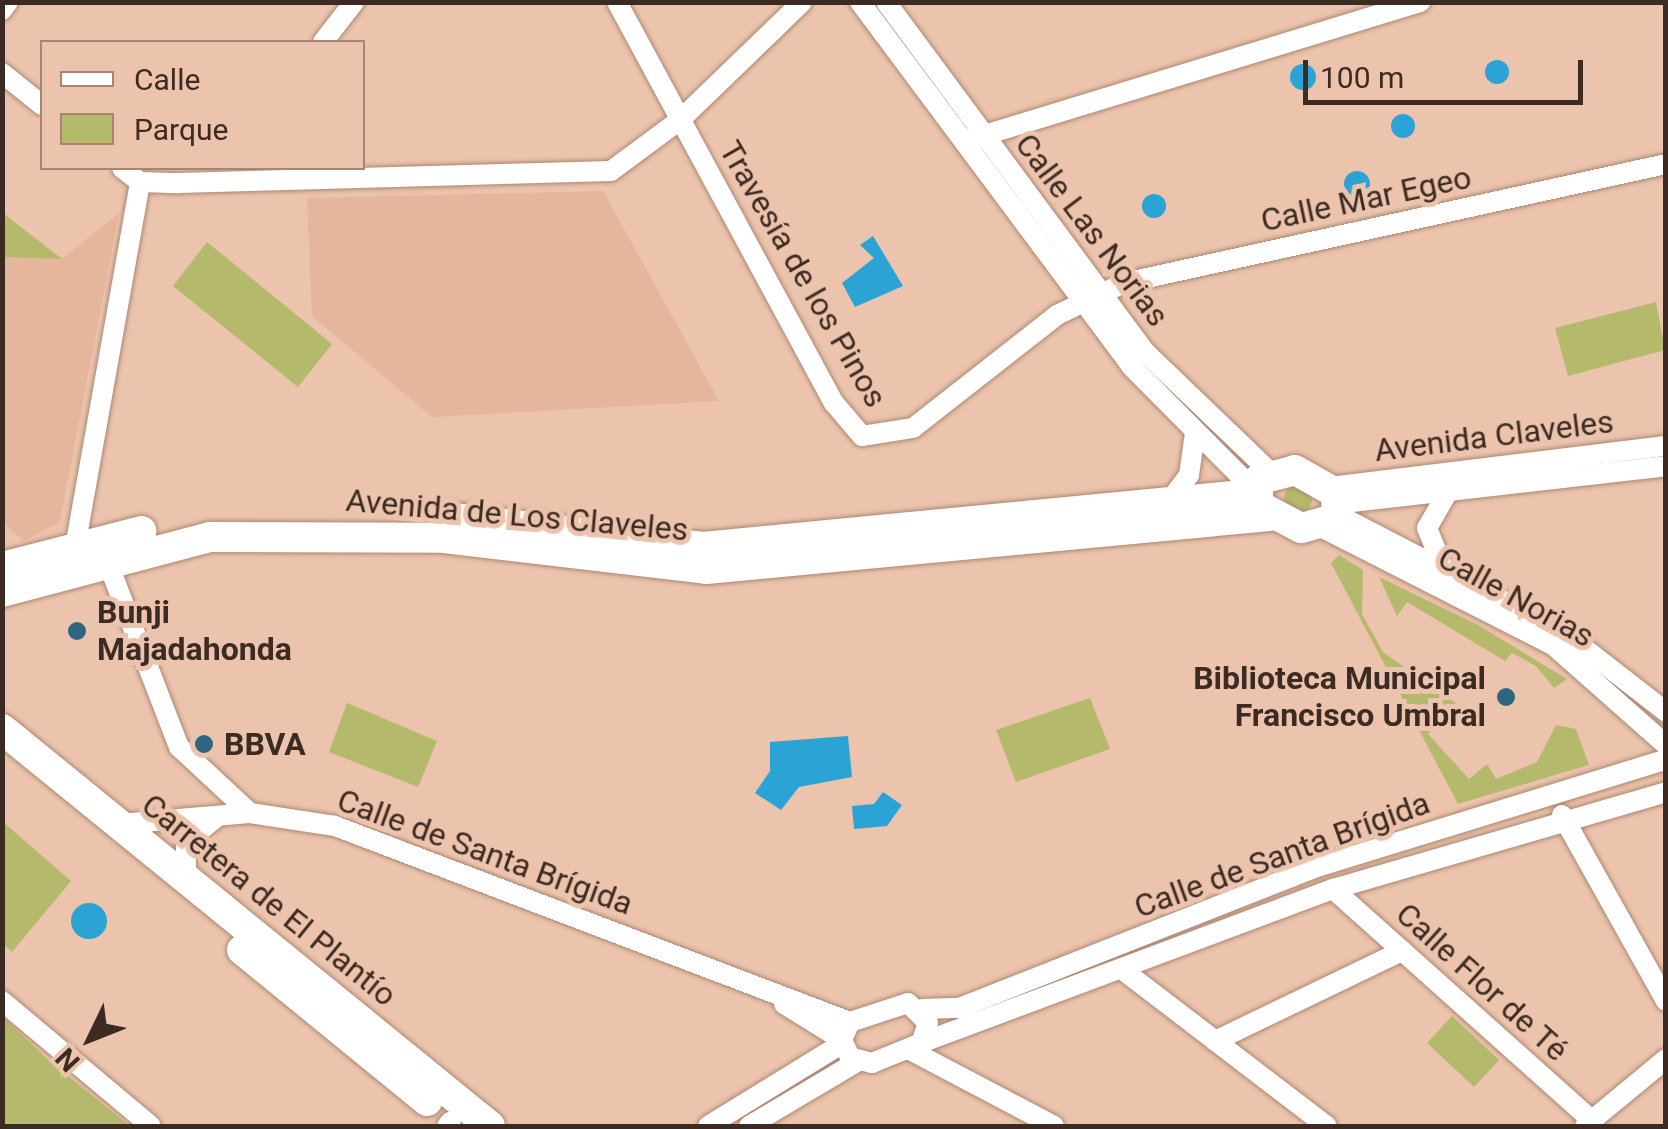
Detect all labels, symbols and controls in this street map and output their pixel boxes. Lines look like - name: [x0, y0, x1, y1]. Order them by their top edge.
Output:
- legend: [40, 40, 365, 170]
- scale bar: [1308, 40, 1588, 102]
- text: 100 m: [1320, 60, 1404, 95]
- text: Calle: [134, 62, 200, 97]
- text: Parque: [134, 112, 228, 147]
- street label: Calle Las Norias: [1007, 126, 1177, 334]
- street label: Travesía de los Pinos: [711, 134, 895, 414]
- street label: Calle Mar Egeo: [1257, 158, 1475, 240]
- street label: Avenida Claveles: [1372, 402, 1616, 470]
- street label: Avenida de Los Claveles: [344, 481, 690, 549]
- street label: Calle Norias: [1431, 538, 1601, 656]
- place label: Bunji Majadahonda: [97, 594, 292, 669]
- marker: Bunji Majadahonda: [66, 620, 88, 642]
- place label: Biblioteca Municipal Francisco Umbral: [1193, 660, 1486, 735]
- marker: Biblioteca Municipal Francisco Umbral: [1495, 686, 1517, 708]
- place label: BBVA: [224, 725, 306, 763]
- marker: BBVA: [193, 733, 215, 755]
- street label: Calle de Santa Brígida: [332, 781, 638, 923]
- street label: Calle de Santa Brígida: [1129, 784, 1435, 926]
- street label: Carretera de El Plantío: [134, 786, 404, 1014]
- street label: Calle Flor de Té: [1388, 895, 1576, 1069]
- north arrow: [40, 989, 140, 1089]
- text: N: [49, 1041, 87, 1078]

